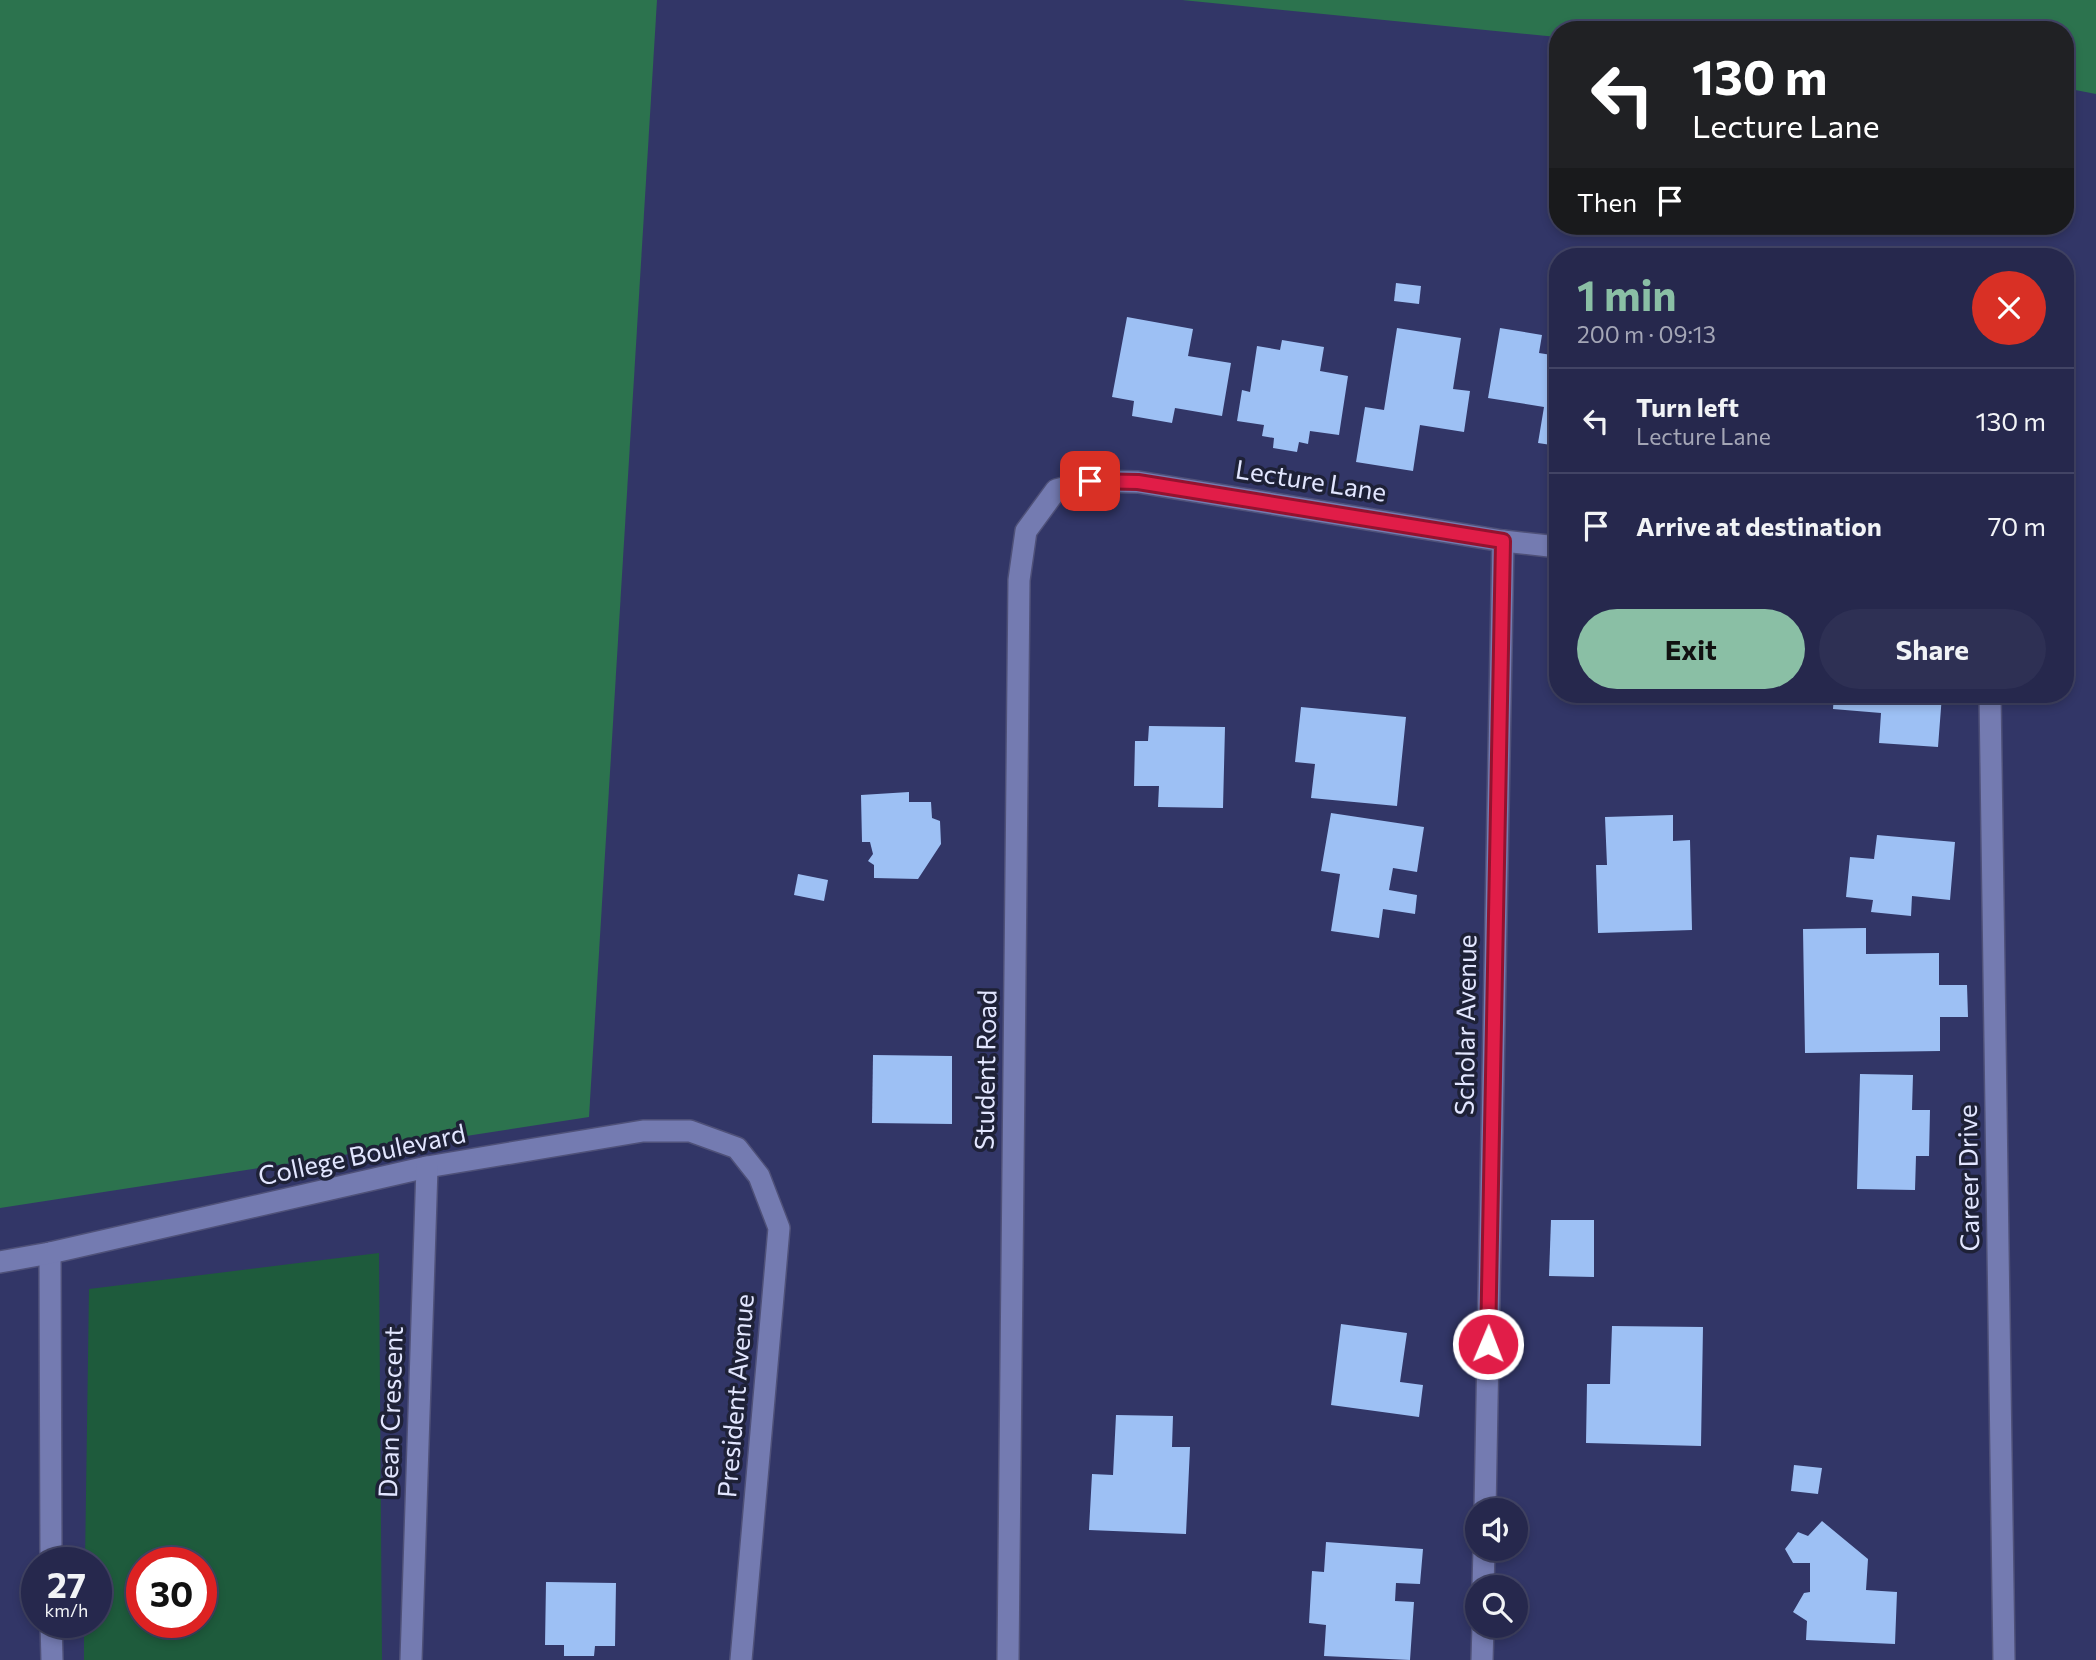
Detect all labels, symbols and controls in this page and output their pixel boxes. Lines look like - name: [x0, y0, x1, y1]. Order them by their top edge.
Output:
- text: 130 m: [1692, 45, 1827, 105]
- icon: left: [1577, 49, 1668, 140]
- text: Lecture Lane: [1692, 105, 1880, 145]
- icon: arrive: [1651, 182, 1689, 220]
- text: Then: [1577, 186, 1637, 217]
- text: 1 min: [1577, 268, 1677, 320]
- button: close: [1972, 271, 2046, 345]
- text: 200 m · 09:13: [1577, 320, 1716, 348]
- text: Turn left: [1636, 391, 1739, 422]
- icon: left: [1577, 402, 1615, 440]
- text: 130 m: [1975, 405, 2046, 436]
- text: Lecture Lane: [1636, 422, 1771, 450]
- pin: [1060, 451, 1120, 511]
- street label: Lecture Lane: [1234, 452, 1389, 507]
- icon: arrive: [1071, 462, 1109, 500]
- icon: arrive: [1577, 507, 1615, 545]
- text: Arrive at destination: [1636, 510, 1882, 541]
- text: 70 m: [1988, 510, 2046, 541]
- button: Exit: [1577, 609, 1805, 689]
- button: Share: [1819, 609, 2046, 689]
- street label: Scholar Avenue: [1447, 934, 1482, 1116]
- street label: Student Road: [968, 990, 1001, 1150]
- street label: Career Drive: [1951, 1104, 1984, 1252]
- street label: College Boulevard: [255, 1116, 468, 1191]
- street label: President Avenue: [710, 1293, 759, 1499]
- position arrow: [1451, 1307, 1525, 1381]
- street label: Dean Crescent: [371, 1326, 408, 1498]
- map controls: [1465, 1498, 1528, 1638]
- button: sound: [1465, 1498, 1528, 1561]
- speed limit sign: 30: [126, 1547, 217, 1638]
- text: 27: [47, 1562, 86, 1605]
- button: search: [1465, 1575, 1528, 1638]
- text: km/h: [45, 1599, 88, 1621]

